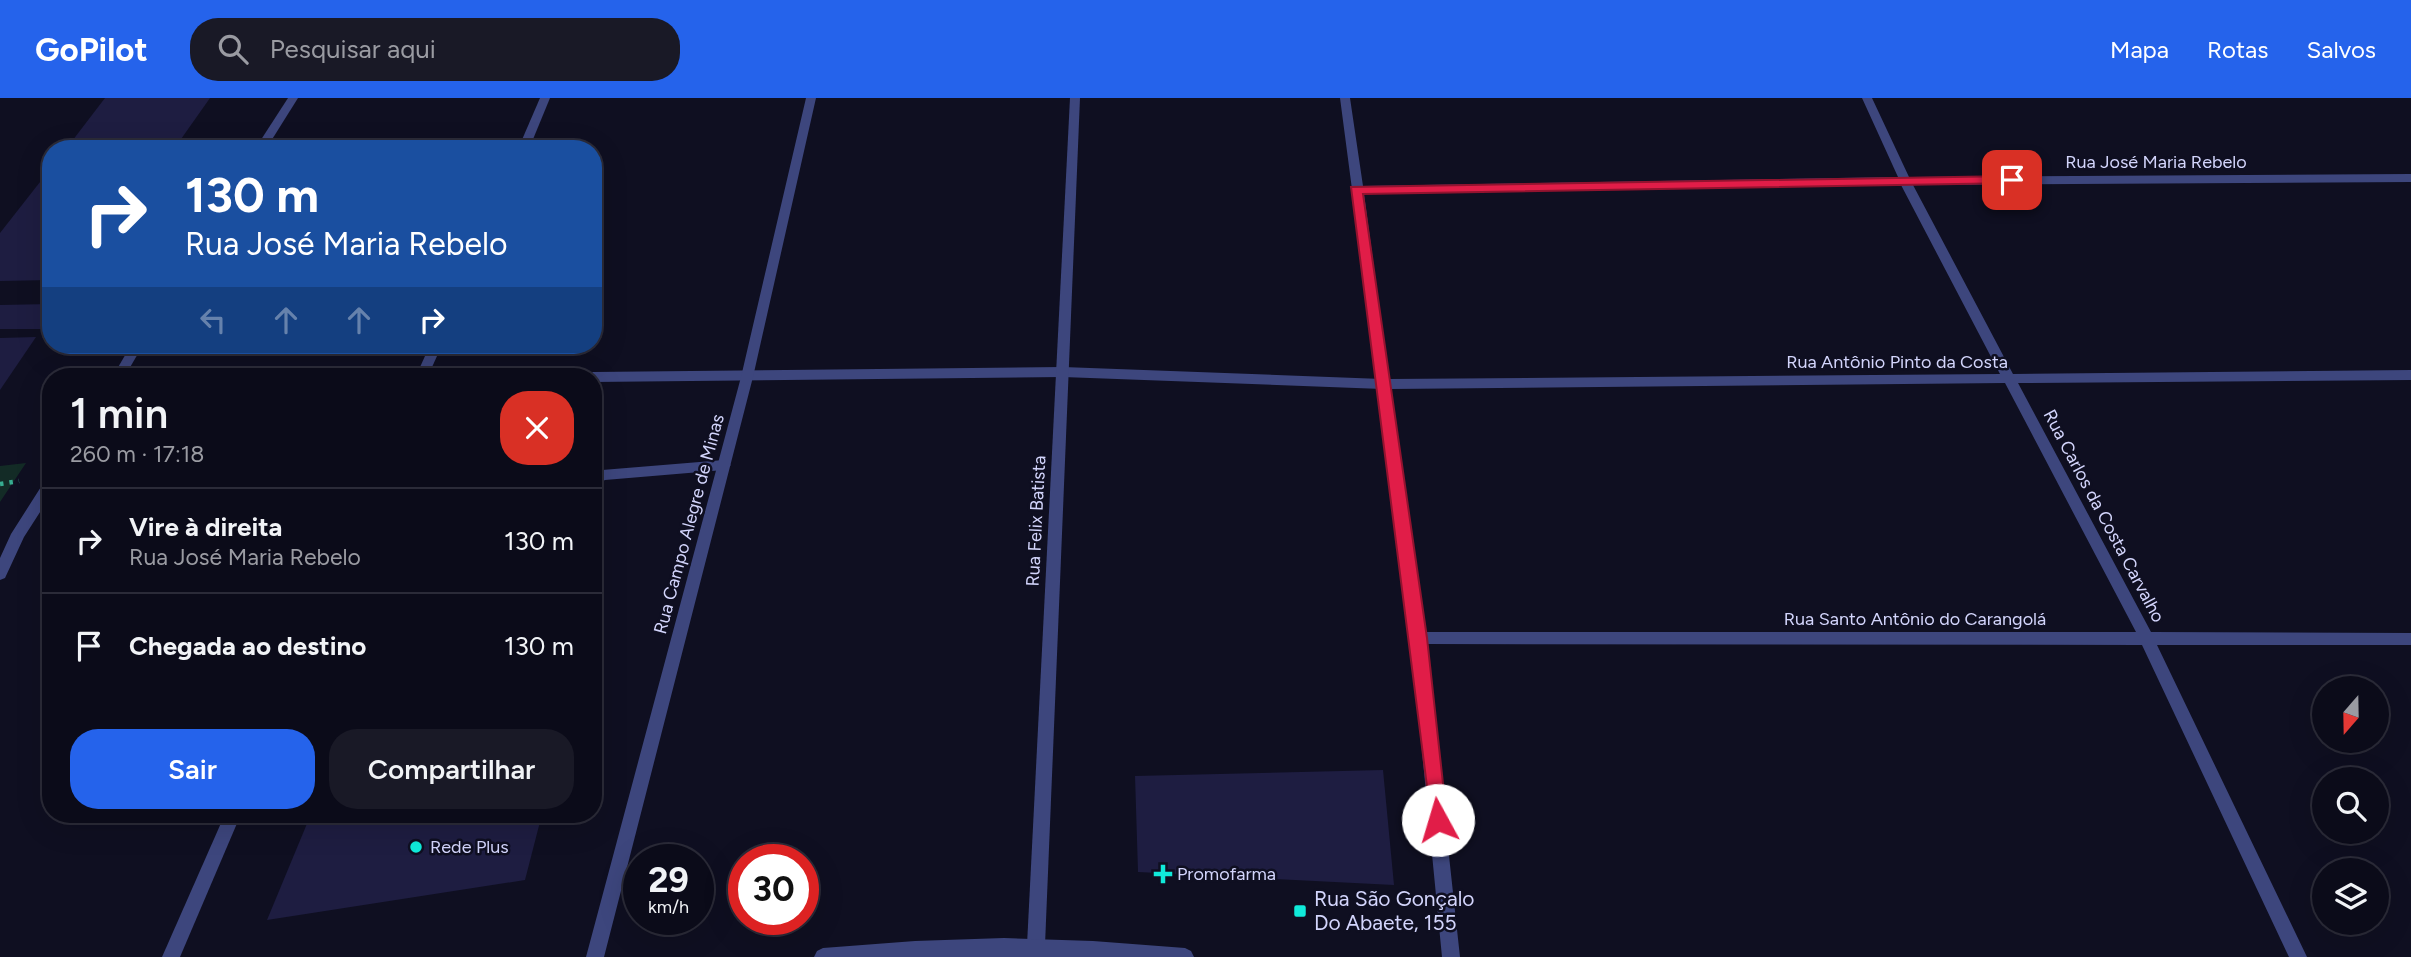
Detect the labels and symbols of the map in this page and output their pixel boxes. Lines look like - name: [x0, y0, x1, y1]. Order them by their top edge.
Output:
- pin: [1982, 150, 2042, 210]
- street label: Rua José Maria Rebelo: [2065, 151, 2247, 173]
- street label: Rua Antônio Pinto da Costa: [1786, 351, 2008, 373]
- street label: Rua Carlos da Costa Carvalho: [2038, 406, 2170, 626]
- street label: Rua Campo Alegre de Minas: [649, 412, 729, 636]
- street label: Rua Felix Batista: [1022, 455, 1050, 587]
- street label: Rua Santo Antônio do Carangolá: [1784, 608, 2046, 630]
- north arrow: [2312, 676, 2389, 752]
- position arrow: [1401, 783, 1475, 857]
- place label: Rede Plus: [430, 836, 509, 858]
- marker: Rede Plus: [408, 839, 424, 855]
- speed limit sign: 30: [728, 844, 819, 935]
- place label: Promofarma: [1177, 863, 1276, 885]
- marker: Promofarma: [1155, 866, 1171, 882]
- place label: Rua São Gonçalo Do Abaete, 155: [1314, 886, 1474, 935]
- marker: Rua São Gonçalo Do Abaete, 155: [1292, 903, 1308, 919]

